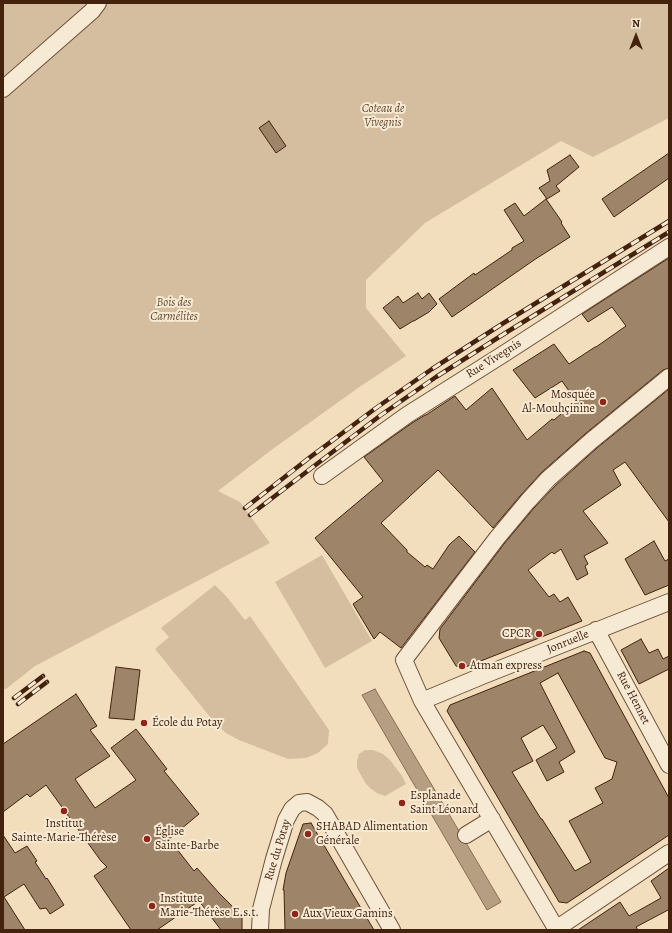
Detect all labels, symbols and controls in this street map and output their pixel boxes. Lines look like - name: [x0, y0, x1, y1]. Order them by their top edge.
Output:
- north arrow: [616, 16, 656, 56]
- text: N: [632, 16, 640, 31]
- park label: Coteau de Vivegnis: [362, 102, 404, 130]
- park label: Bois des Carmélites: [150, 296, 198, 324]
- street label: Rue Vivegnis: [464, 336, 524, 382]
- place label: Mosquée Al-Mouhçinine: [522, 388, 595, 416]
- marker: Mosquée Al-Mouhçinine: [598, 397, 608, 407]
- place label: CPCR: [502, 627, 531, 641]
- street label: Jonruelle: [545, 627, 591, 657]
- marker: CPCR: [534, 629, 544, 639]
- place label: Atman express: [470, 659, 542, 673]
- marker: Atman express: [457, 661, 467, 671]
- street label: Rue Hennet: [613, 669, 653, 727]
- place label: École du Potay: [152, 716, 222, 730]
- marker: École du Potay: [139, 718, 149, 728]
- place label: Esplanade Saint Léonard: [410, 789, 479, 817]
- marker: Esplanade Saint Léonard: [397, 798, 407, 808]
- marker: Institut Sainte-Marie-Thérèse: [59, 806, 69, 816]
- place label: Institut Sainte-Marie-Thérèse: [11, 817, 117, 845]
- street label: Rue du Potay: [262, 818, 294, 882]
- place label: SHABAD Alimentation Générale: [316, 820, 428, 848]
- place label: Église Sainte-Barbe: [155, 825, 219, 853]
- marker: SHABAD Alimentation Générale: [303, 829, 313, 839]
- marker: Église Sainte-Barbe: [142, 834, 152, 844]
- place label: Institute Marie-Thérèse E.s.t.: [160, 892, 259, 920]
- marker: Institute Marie-Thérèse E.s.t.: [147, 901, 157, 911]
- place label: Aux Vieux Gamins: [303, 907, 393, 921]
- marker: Aux Vieux Gamins: [290, 909, 300, 919]

